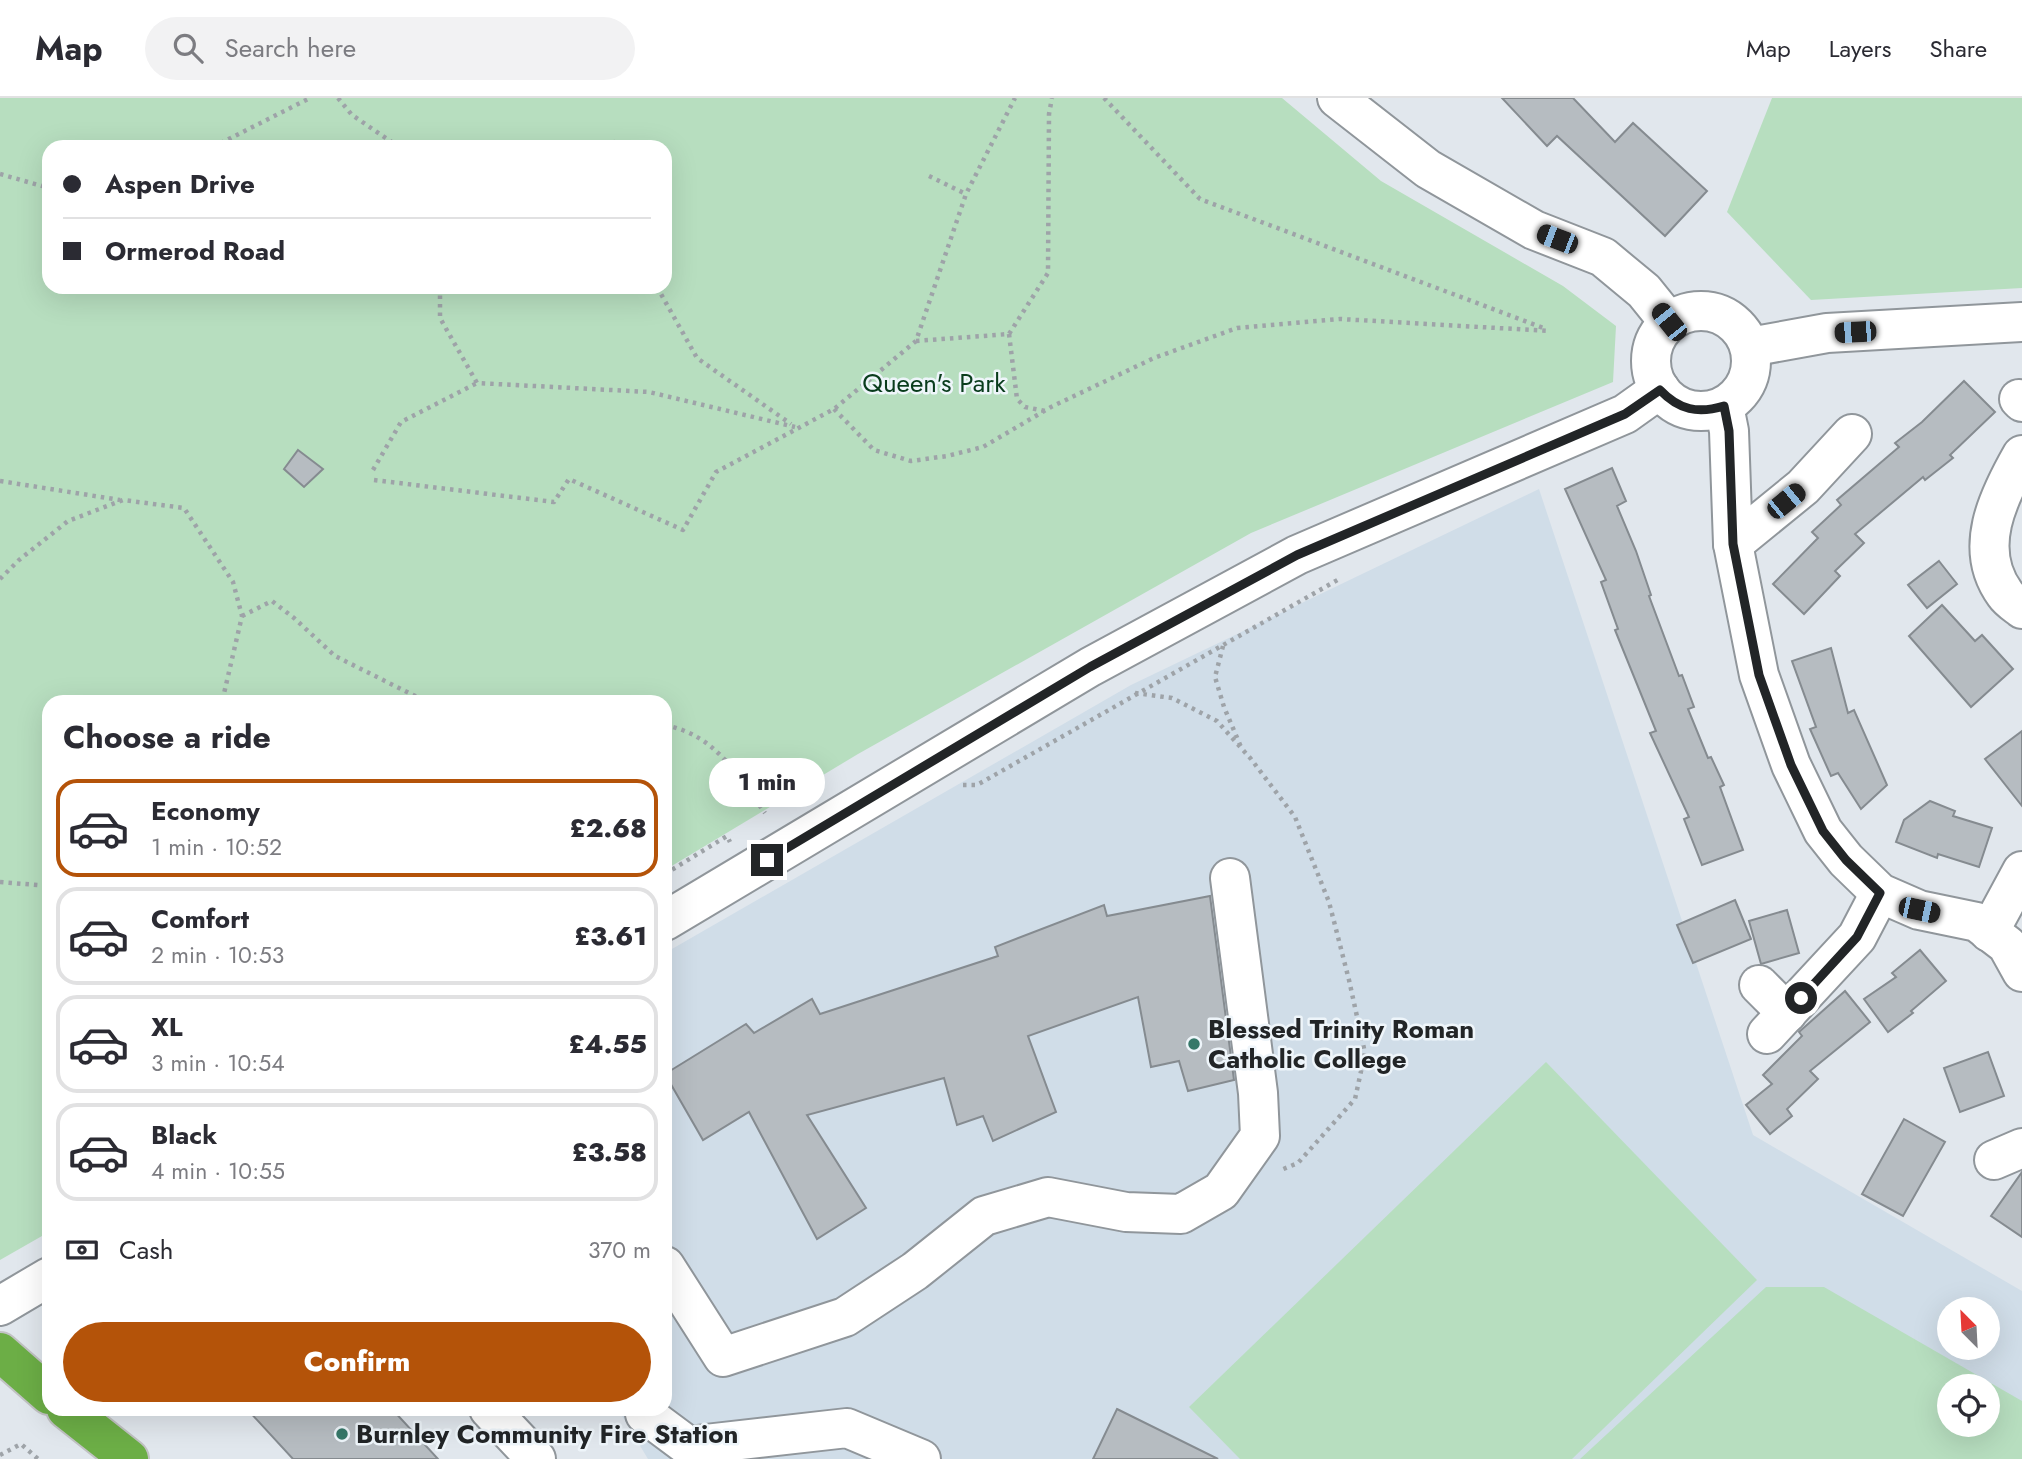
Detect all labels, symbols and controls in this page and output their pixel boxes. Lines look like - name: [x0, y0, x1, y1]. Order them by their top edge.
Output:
- search box: [145, 17, 635, 80]
- text: Map: [35, 25, 103, 72]
- icon: search: [169, 29, 207, 67]
- text: Search here: [225, 29, 356, 67]
- text: Map: [1746, 31, 1791, 66]
- text: Layers: [1829, 31, 1891, 66]
- text: Share: [1929, 31, 1987, 66]
- text: Aspen Drive: [105, 165, 255, 203]
- car: [1534, 222, 1581, 256]
- text: Ormerod Road: [105, 232, 285, 270]
- car: [1648, 299, 1691, 345]
- car: [1834, 320, 1877, 344]
- park label: Queen's Park: [862, 364, 1006, 402]
- car: [1764, 480, 1809, 522]
- text: Choose a ride: [63, 714, 271, 760]
- callout: 1 min: [709, 758, 825, 808]
- text: 1 min: [738, 765, 796, 799]
- text: Economy: [151, 792, 260, 830]
- icon: car: [67, 797, 130, 860]
- text: £2.68: [570, 809, 647, 847]
- text: 1 min · 10:52: [151, 830, 282, 864]
- route end: [751, 844, 783, 876]
- car: [1897, 895, 1942, 925]
- text: Comfort: [151, 900, 249, 938]
- icon: car: [67, 905, 130, 968]
- text: £3.61: [574, 917, 647, 955]
- text: 2 min · 10:53: [151, 938, 284, 972]
- route start: [1785, 982, 1817, 1014]
- text: XL: [151, 1008, 183, 1046]
- place label: Blessed Trinity Roman Catholic College: [1208, 1010, 1474, 1078]
- icon: car: [67, 1013, 130, 1076]
- text: £4.55: [569, 1025, 647, 1063]
- marker: Blessed Trinity Roman Catholic College: [1186, 1036, 1202, 1052]
- text: 3 min · 10:54: [151, 1046, 285, 1080]
- text: Black: [151, 1116, 217, 1154]
- icon: car: [67, 1121, 130, 1184]
- text: £3.58: [572, 1133, 647, 1171]
- text: 4 min · 10:55: [151, 1154, 285, 1188]
- icon: cash: [63, 1231, 101, 1269]
- text: Cash: [119, 1231, 173, 1269]
- text: 370 m: [588, 1233, 651, 1267]
- north arrow: [1937, 1297, 2000, 1360]
- map controls: [1937, 1297, 2000, 1437]
- button: Confirm: [63, 1322, 651, 1402]
- button: locate: [1937, 1374, 2000, 1437]
- place label: Burnley Community Fire Station: [356, 1415, 738, 1453]
- marker: Burnley Community Fire Station: [334, 1426, 350, 1442]

